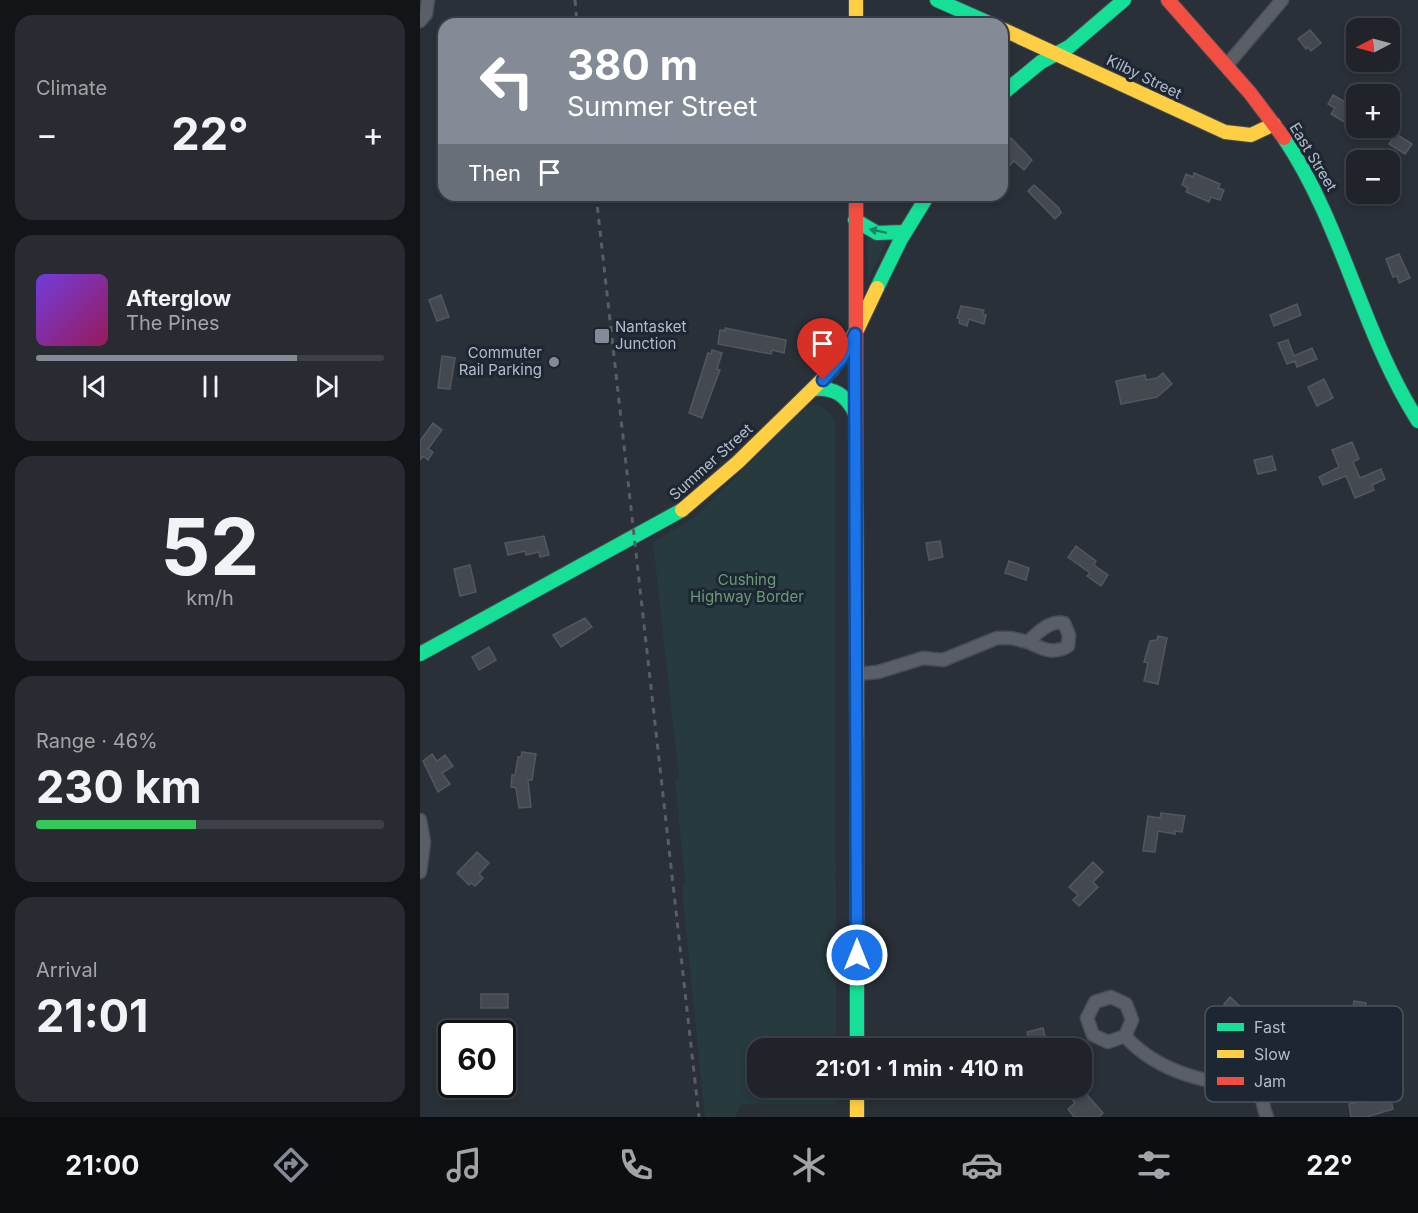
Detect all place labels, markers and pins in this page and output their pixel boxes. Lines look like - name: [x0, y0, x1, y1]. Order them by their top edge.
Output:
- place label: Nantasket Junction: [615, 317, 687, 353]
- pin: [797, 318, 848, 380]
- marker: Nantasket Junction: [593, 327, 611, 345]
- place label: Commuter Rail Parking: [459, 343, 542, 379]
- marker: Commuter Rail Parking: [547, 355, 561, 369]

